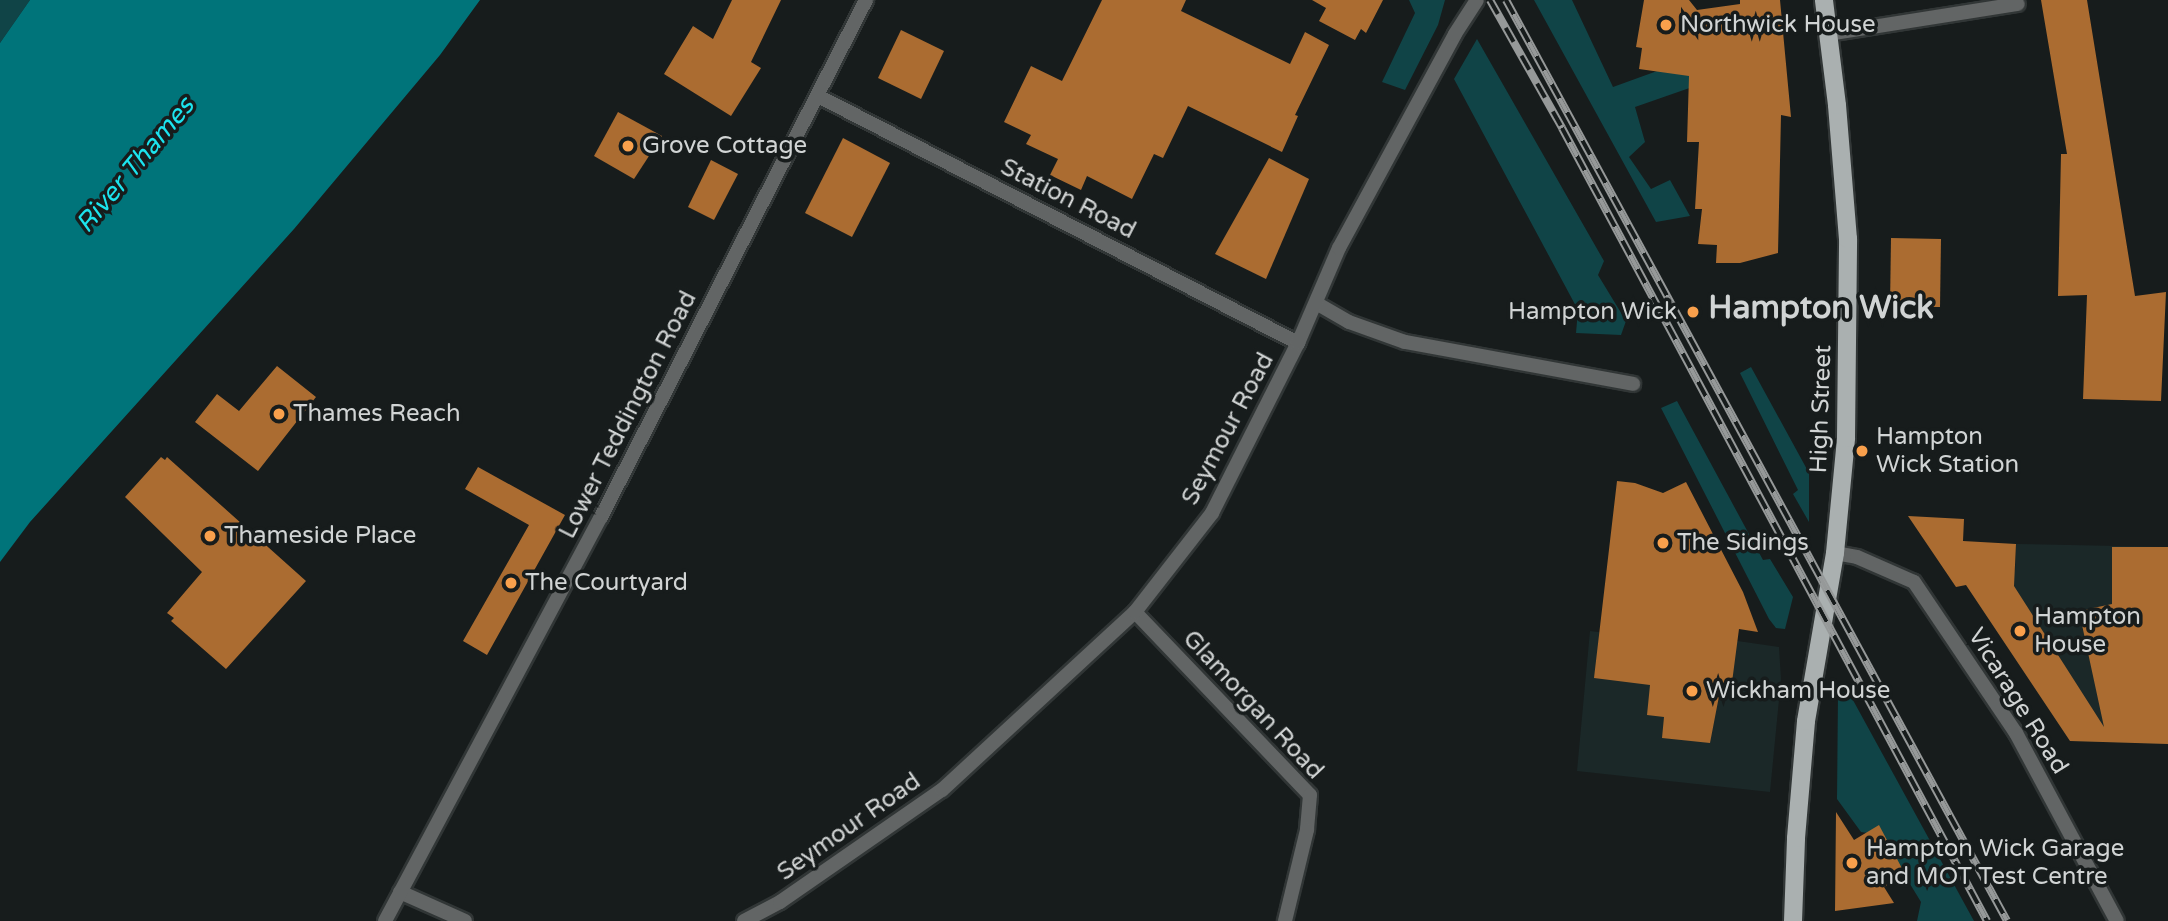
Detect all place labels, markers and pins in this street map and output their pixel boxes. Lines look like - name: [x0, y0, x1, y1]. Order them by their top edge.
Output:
- place label: Northwick House: [1680, 11, 1875, 39]
- marker: Northwick House: [1658, 17, 1674, 33]
- place label: Grove Cottage: [642, 132, 807, 160]
- marker: Grove Cottage: [620, 138, 636, 154]
- place label: Hampton Wick: [1508, 298, 1677, 326]
- marker: Hampton Wick: [1683, 302, 1703, 322]
- place label: Thames Reach: [293, 400, 461, 428]
- marker: Thames Reach: [271, 406, 287, 422]
- place label: Hampton Wick Station: [1876, 423, 2019, 479]
- marker: Hampton Wick Station: [1854, 443, 1870, 459]
- place label: Thameside Place: [224, 522, 416, 550]
- marker: Thameside Place: [202, 528, 218, 544]
- place label: The Sidings: [1677, 529, 1809, 557]
- marker: The Sidings: [1655, 535, 1671, 551]
- place label: The Courtyard: [525, 569, 688, 597]
- marker: The Courtyard: [503, 575, 519, 591]
- place label: Hampton House: [2034, 603, 2141, 659]
- marker: Hampton House: [2012, 623, 2028, 639]
- place label: Wickham House: [1706, 677, 1890, 705]
- marker: Wickham House: [1684, 683, 1700, 699]
- place label: Hampton Wick Garage and MOT Test Centre: [1866, 835, 2124, 891]
- marker: Hampton Wick Garage and MOT Test Centre: [1844, 855, 1860, 871]

